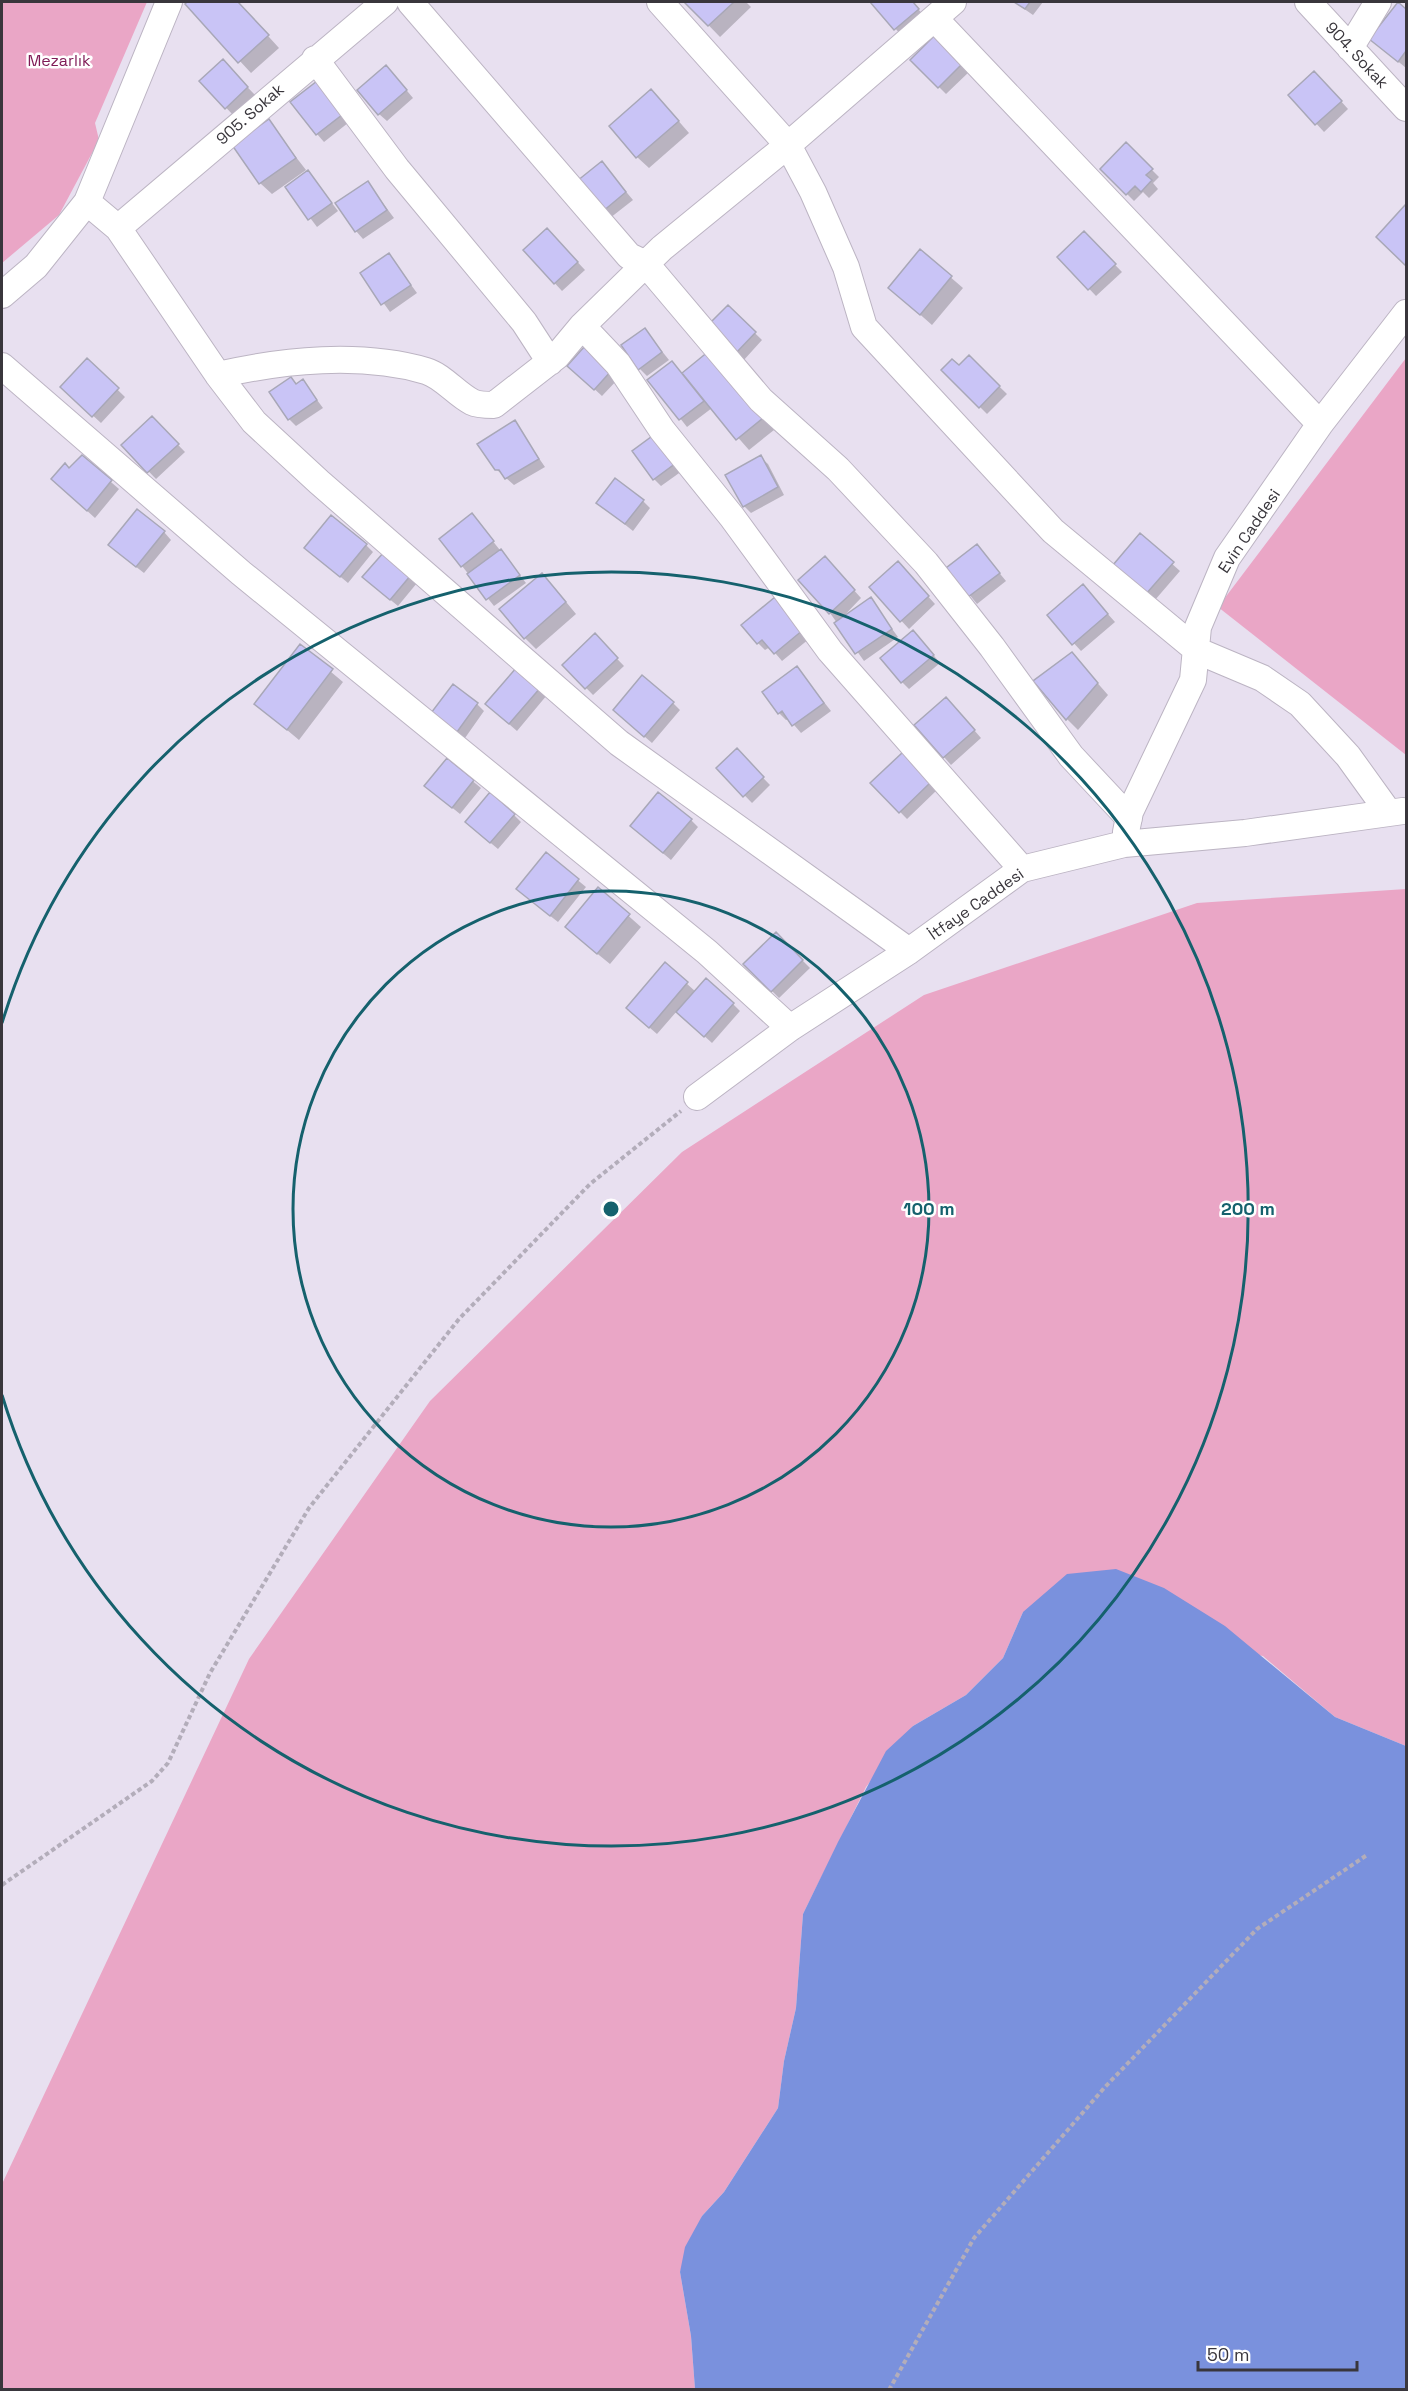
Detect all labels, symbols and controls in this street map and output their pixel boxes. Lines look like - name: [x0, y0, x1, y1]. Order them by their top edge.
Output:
- street label: 904. Sokak: [1321, 17, 1393, 93]
- park label: Mezarlık: [28, 50, 91, 71]
- street label: 905. Sokak: [212, 79, 289, 149]
- street label: Evin Caddesi: [1213, 485, 1285, 577]
- street label: İtfaye Caddesi: [924, 863, 1028, 945]
- text: 100 m: [903, 1197, 955, 1220]
- text: 200 m: [1221, 1197, 1275, 1220]
- centre of rings: [601, 1199, 621, 1219]
- scale bar: [1198, 2334, 1357, 2372]
- text: 50 m: [1207, 2343, 1249, 2366]

